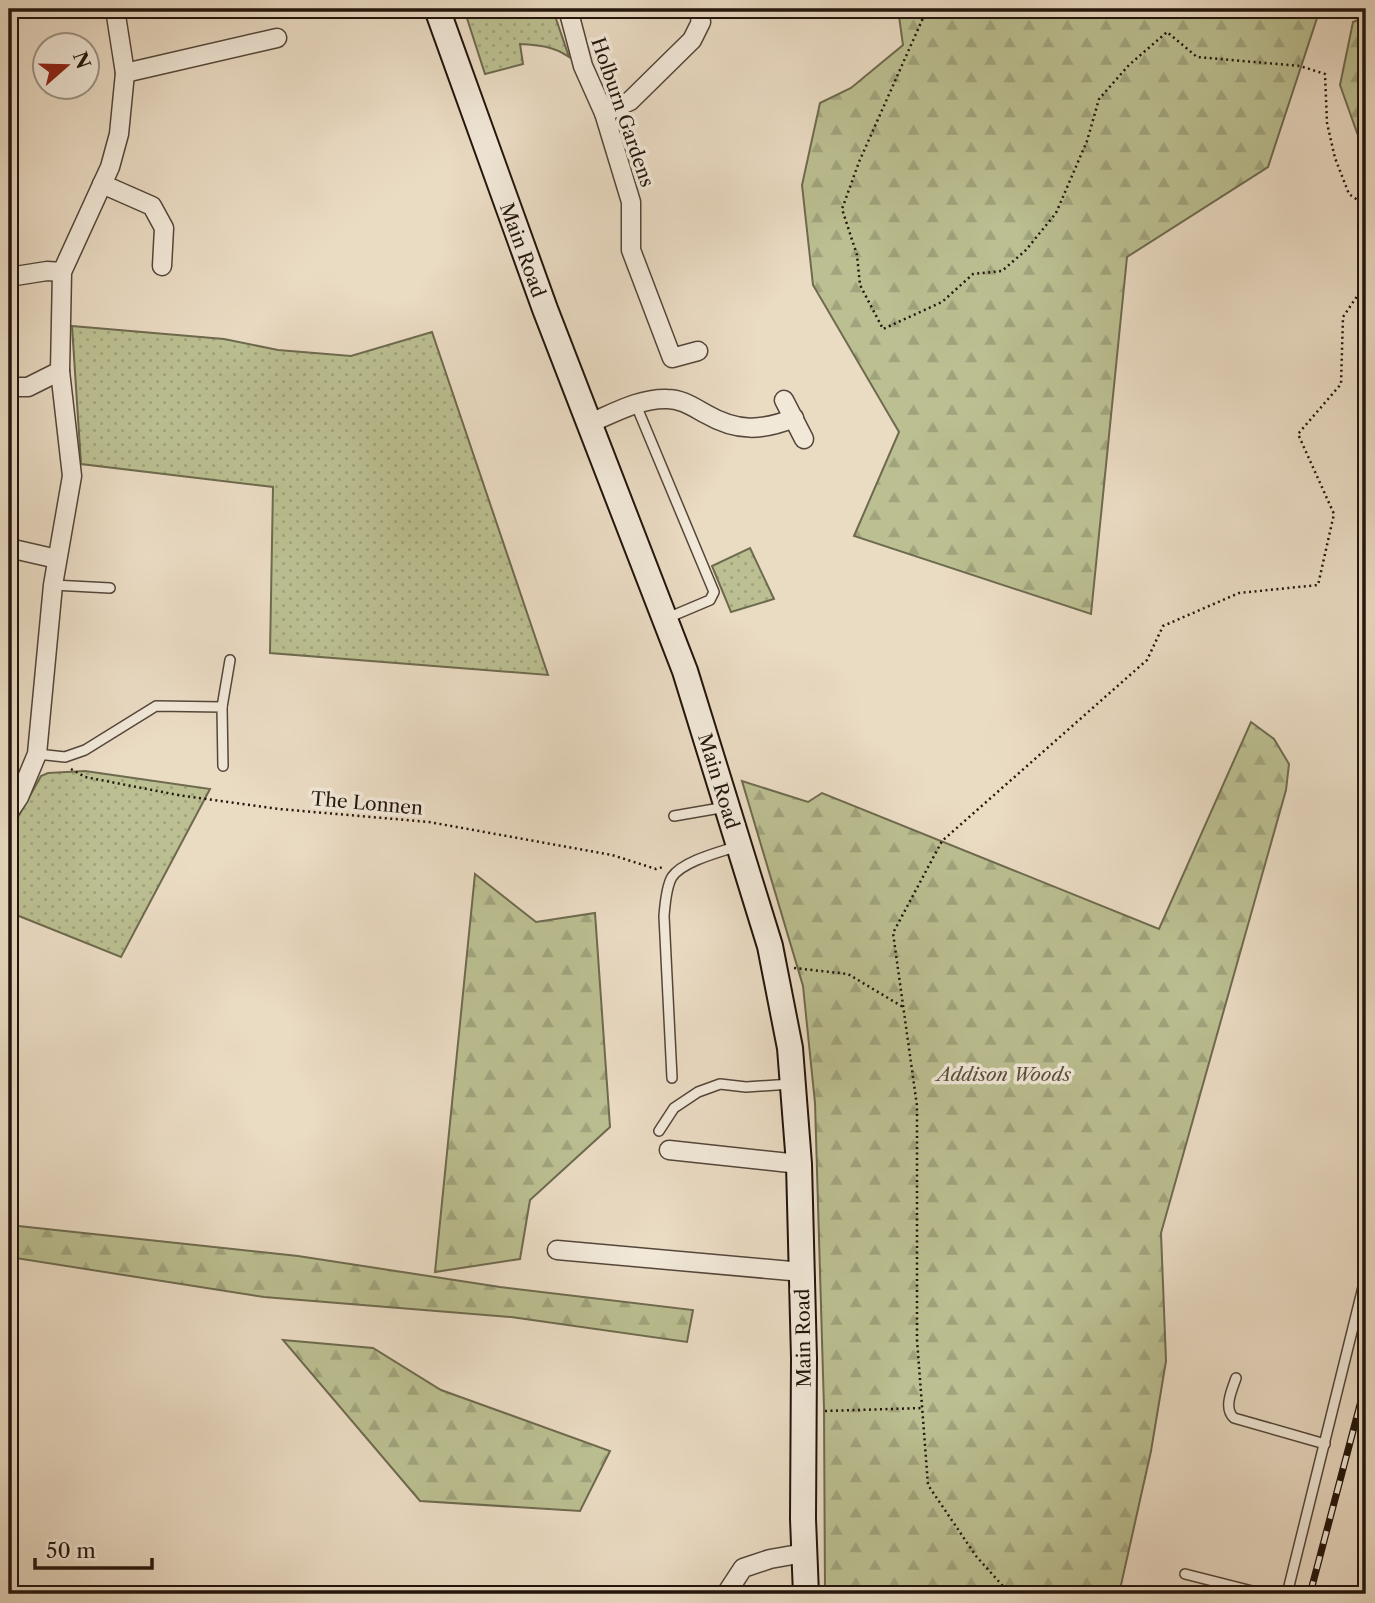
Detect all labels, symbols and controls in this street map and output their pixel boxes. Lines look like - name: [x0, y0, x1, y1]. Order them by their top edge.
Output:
- north arrow: [32, 32, 102, 102]
- street label: Holburn Gardens: [586, 34, 659, 190]
- text: N: [68, 49, 95, 72]
- street label: Main Road: [495, 200, 550, 301]
- street label: Main Road: [693, 731, 744, 832]
- street label: The Lonnen: [310, 787, 424, 820]
- park label: Addison Woods: [934, 1063, 1072, 1086]
- street label: Main Road: [791, 1288, 816, 1388]
- scale bar: [35, 1526, 152, 1570]
- text: 50 m: [46, 1538, 96, 1563]

